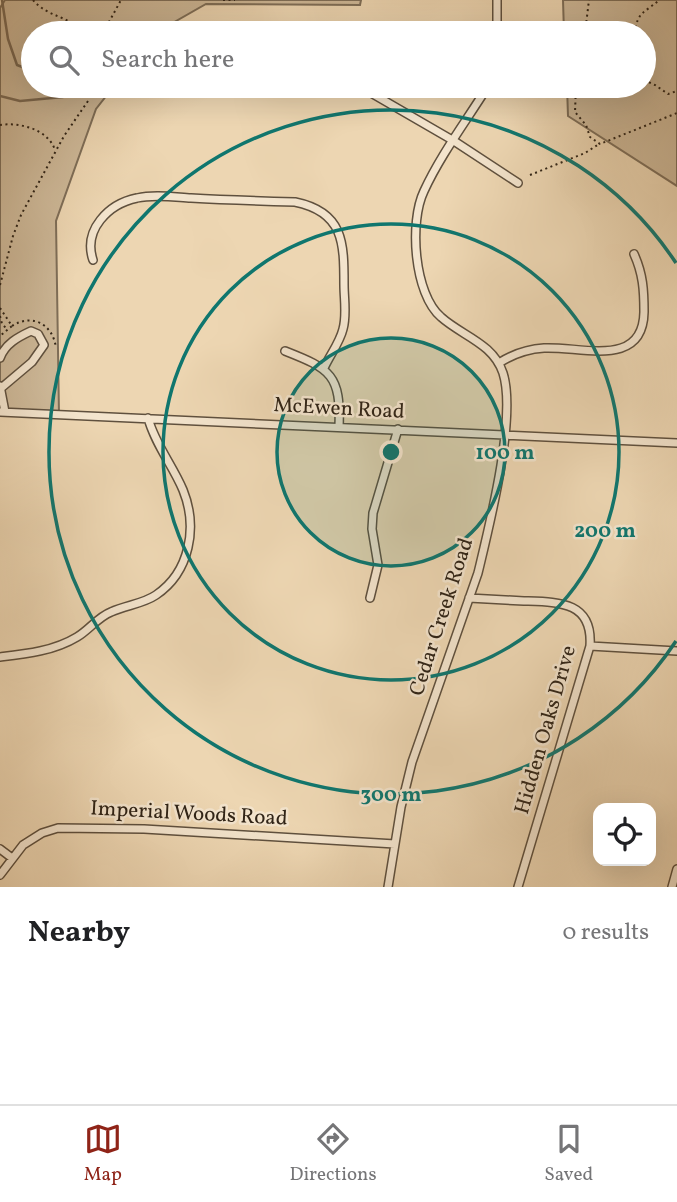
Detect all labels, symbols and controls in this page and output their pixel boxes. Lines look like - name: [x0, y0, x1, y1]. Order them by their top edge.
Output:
- search box: [21, 21, 656, 98]
- icon: search: [45, 41, 83, 79]
- text: Search here: [101, 42, 234, 78]
- street label: McEwen Road: [273, 391, 405, 427]
- text: 100 m: [475, 439, 535, 468]
- centre of rings: [379, 440, 403, 464]
- text: 200 m: [574, 517, 636, 546]
- street label: Cedar Creek Road: [403, 534, 481, 700]
- street label: Hidden Oaks Drive: [508, 642, 584, 818]
- text: 300 m: [361, 781, 421, 810]
- street label: Imperial Woods Road: [90, 794, 288, 834]
- map controls: [593, 803, 656, 866]
- button: locate: [593, 803, 656, 866]
- text: Nearby: [28, 912, 130, 954]
- text: 0 results: [562, 917, 649, 949]
- tab: Map: [84, 1120, 122, 1188]
- tab: Directions: [290, 1120, 377, 1188]
- tab: Saved: [544, 1120, 593, 1188]

